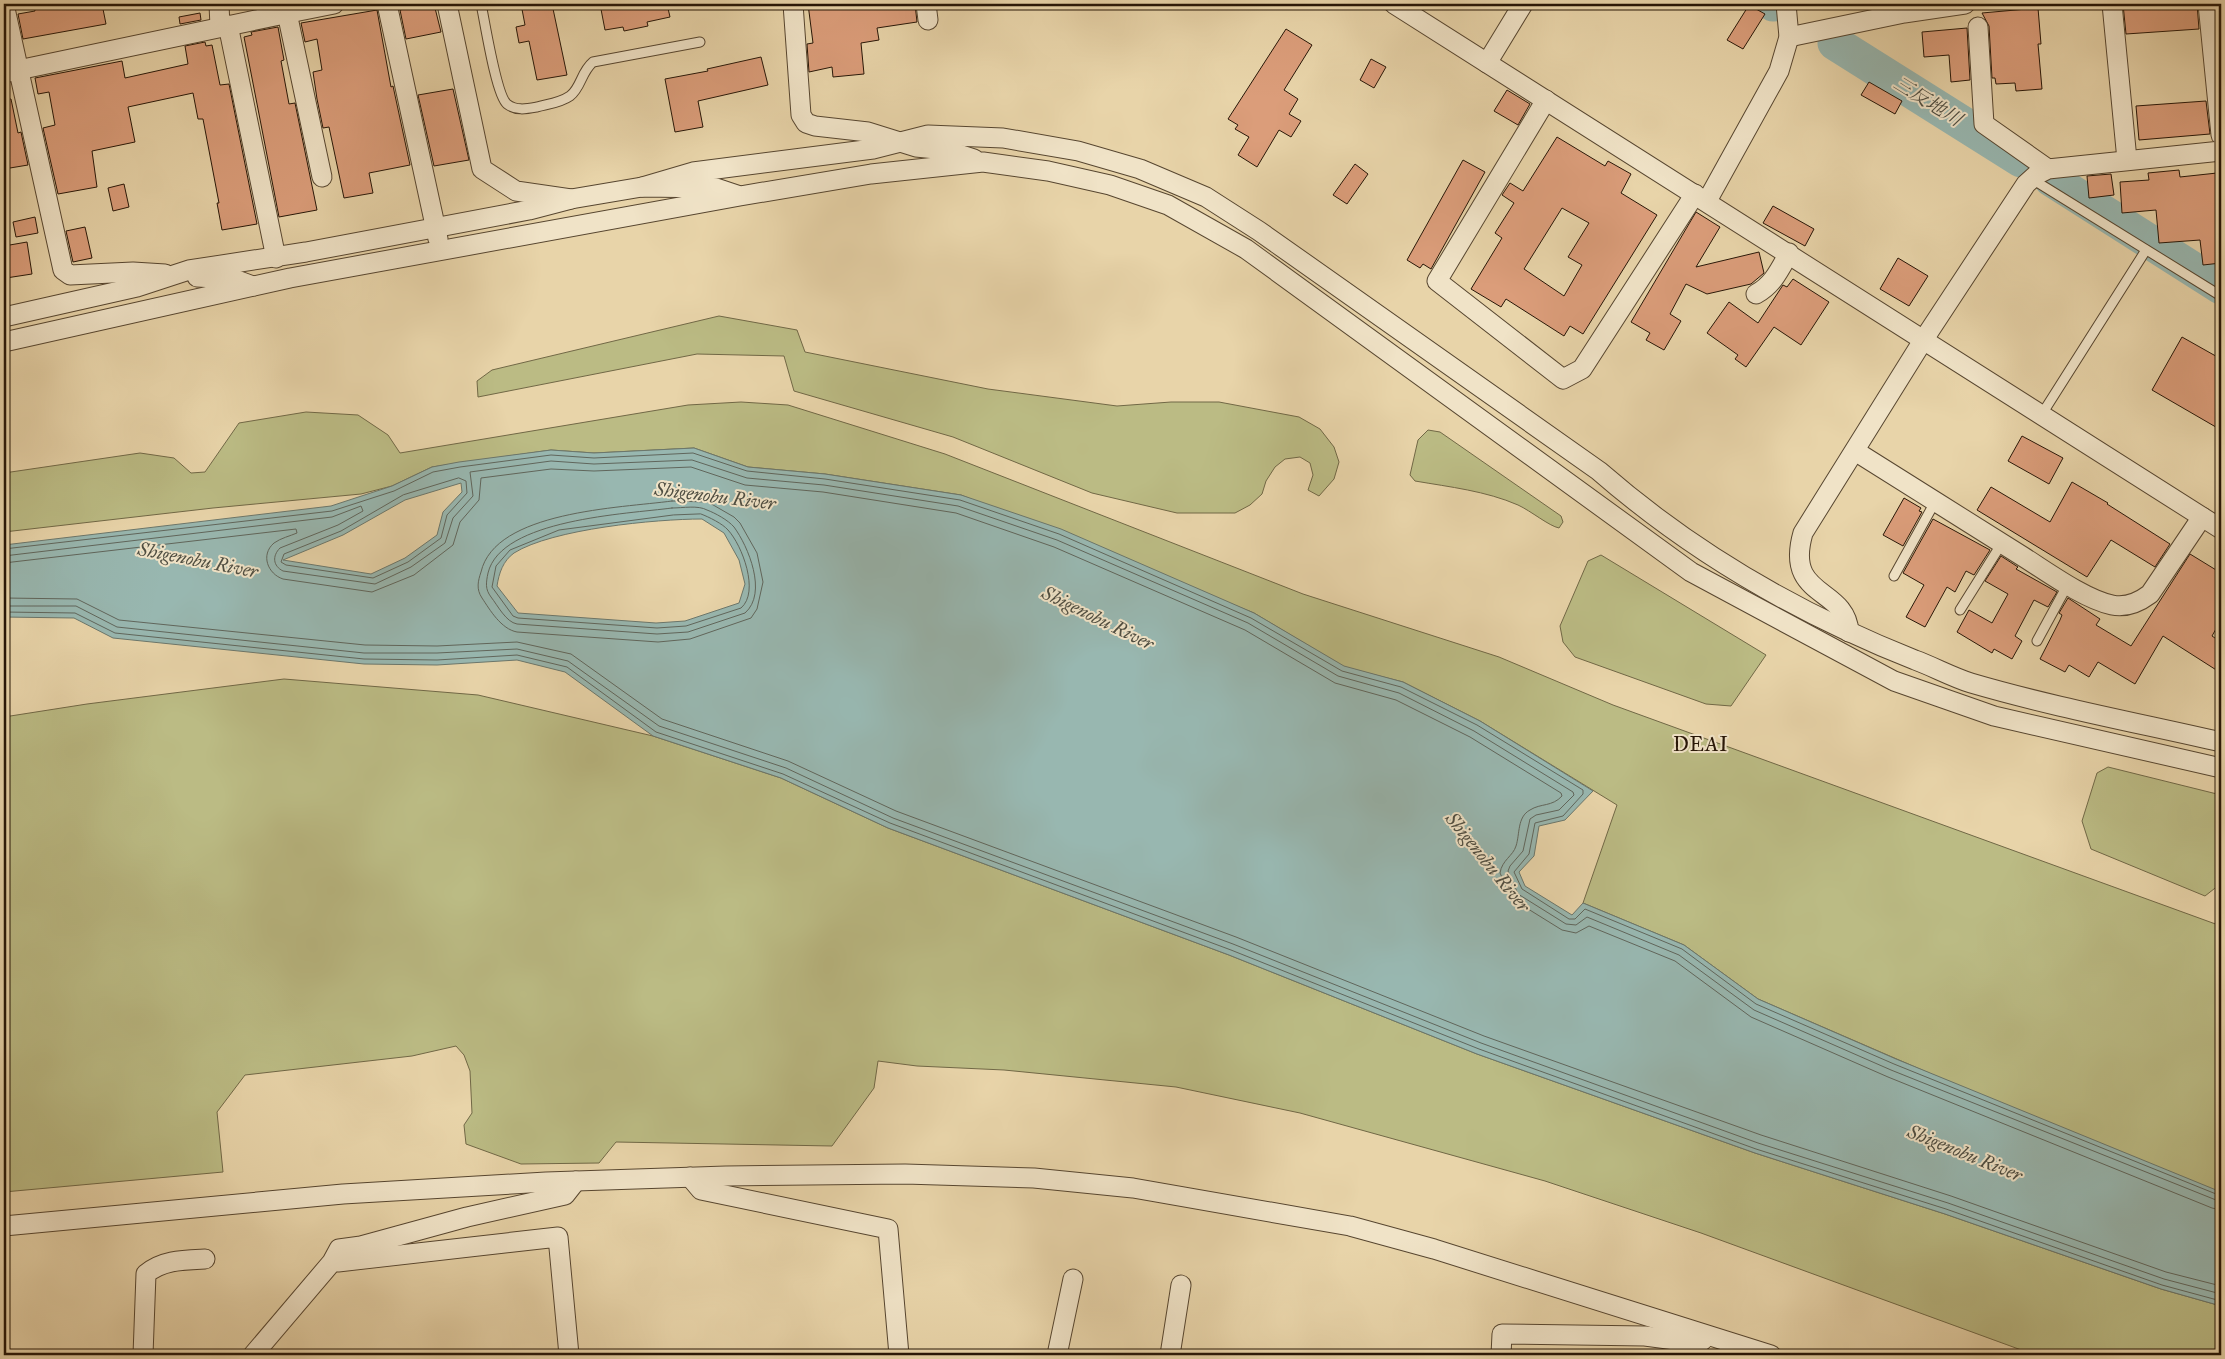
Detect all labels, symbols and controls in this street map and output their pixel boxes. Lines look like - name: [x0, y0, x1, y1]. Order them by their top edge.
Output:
- water label: 三反地川: [1890, 71, 1968, 132]
- water label: Shigenobu River: [652, 477, 778, 515]
- water label: Shigenobu River: [135, 537, 261, 583]
- water label: Shigenobu River: [1037, 580, 1159, 656]
- district label: DEAI: [1673, 732, 1729, 756]
- water label: Shigenobu River: [1440, 807, 1536, 917]
- water label: Shigenobu River: [1903, 1119, 2027, 1187]

